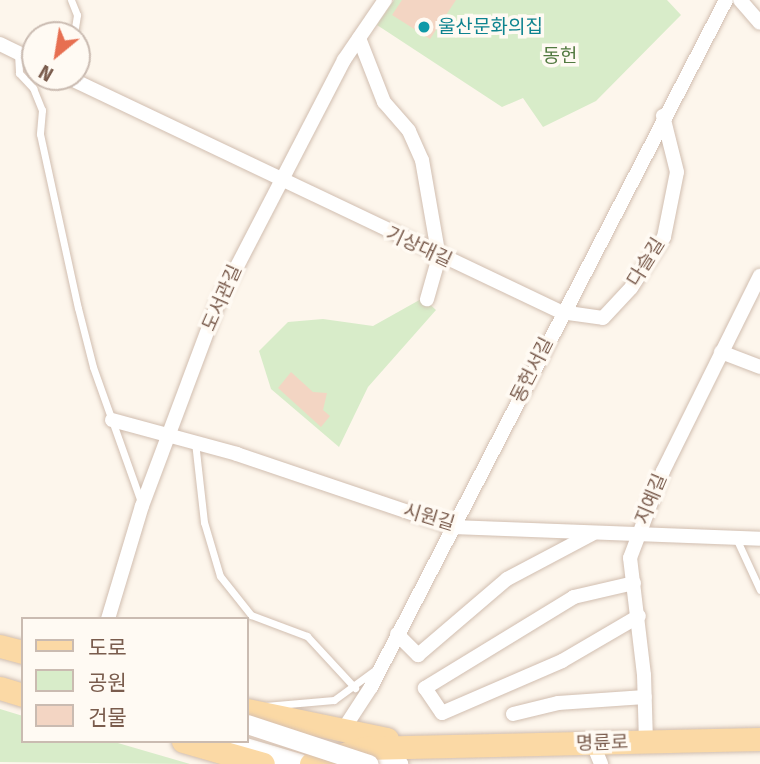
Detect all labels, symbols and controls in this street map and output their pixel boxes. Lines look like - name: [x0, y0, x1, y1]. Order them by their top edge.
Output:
- place label: 울산문화의집: [438, 16, 543, 38]
- marker: 울산문화의집: [416, 19, 432, 35]
- north arrow: [21, 21, 91, 91]
- park label: 동헌: [543, 45, 577, 67]
- text: N: [35, 60, 57, 86]
- street label: 기상대길: [382, 222, 456, 272]
- street label: 다슬길: [622, 234, 670, 290]
- street label: 도서관길: [197, 261, 247, 335]
- street label: 동헌서길: [506, 334, 558, 406]
- street label: 지예길: [630, 470, 672, 528]
- street label: 시원길: [401, 498, 457, 536]
- legend: [21, 617, 248, 743]
- text: 도로: [88, 635, 127, 661]
- text: 공원: [88, 670, 127, 696]
- text: 건물: [88, 705, 127, 731]
- street label: 명륜로: [575, 731, 629, 755]

